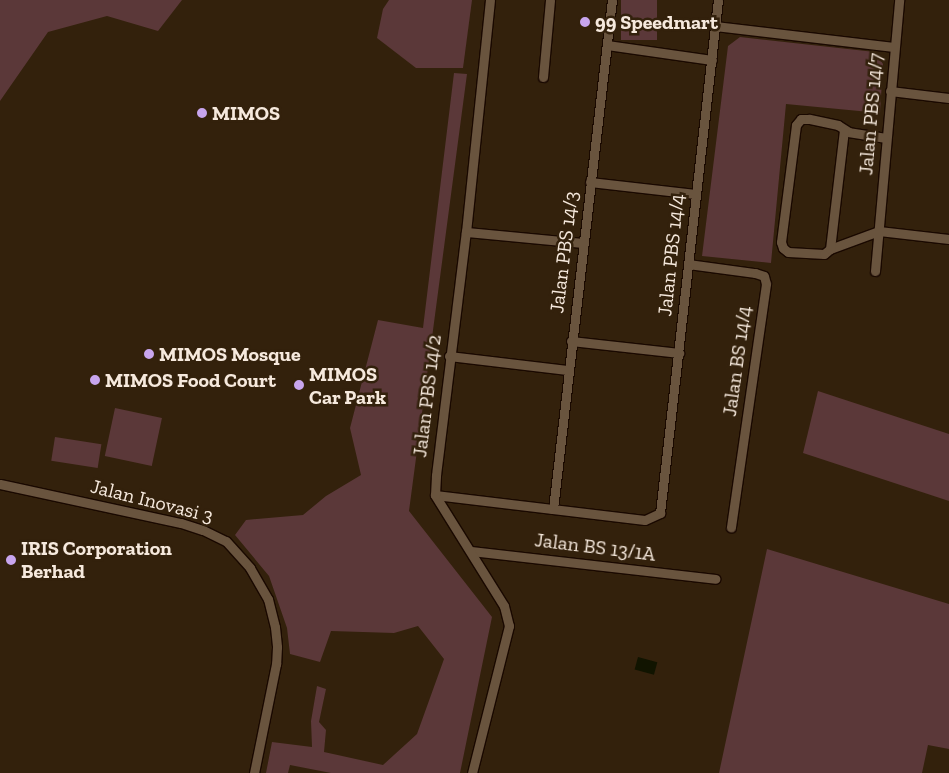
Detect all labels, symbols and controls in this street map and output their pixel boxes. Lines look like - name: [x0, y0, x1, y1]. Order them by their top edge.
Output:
- place label: 99 Speedmart: [595, 10, 718, 34]
- marker: 99 Speedmart: [579, 16, 591, 28]
- street label: Jalan PBS 14/7: [854, 52, 888, 176]
- place label: MIMOS: [212, 101, 280, 125]
- marker: MIMOS: [196, 107, 208, 119]
- street label: Jalan PBS 14/3: [545, 190, 583, 314]
- street label: Jalan PBS 14/4: [653, 193, 689, 317]
- street label: Jalan BS 14/4: [717, 304, 757, 418]
- street label: Jalan PBS 14/2: [408, 333, 446, 459]
- place label: MIMOS Mosque: [159, 342, 301, 366]
- marker: MIMOS Mosque: [143, 348, 155, 360]
- place label: MIMOS Car Park: [309, 362, 386, 409]
- place label: MIMOS Food Court: [105, 368, 276, 392]
- marker: MIMOS Food Court: [89, 374, 101, 386]
- marker: MIMOS Car Park: [293, 379, 305, 391]
- street label: Jalan Inovasi 3: [88, 474, 216, 528]
- street label: Jalan BS 13/1A: [533, 528, 657, 566]
- place label: IRIS Corporation Berhad: [21, 536, 172, 583]
- marker: IRIS Corporation Berhad: [5, 554, 17, 566]

